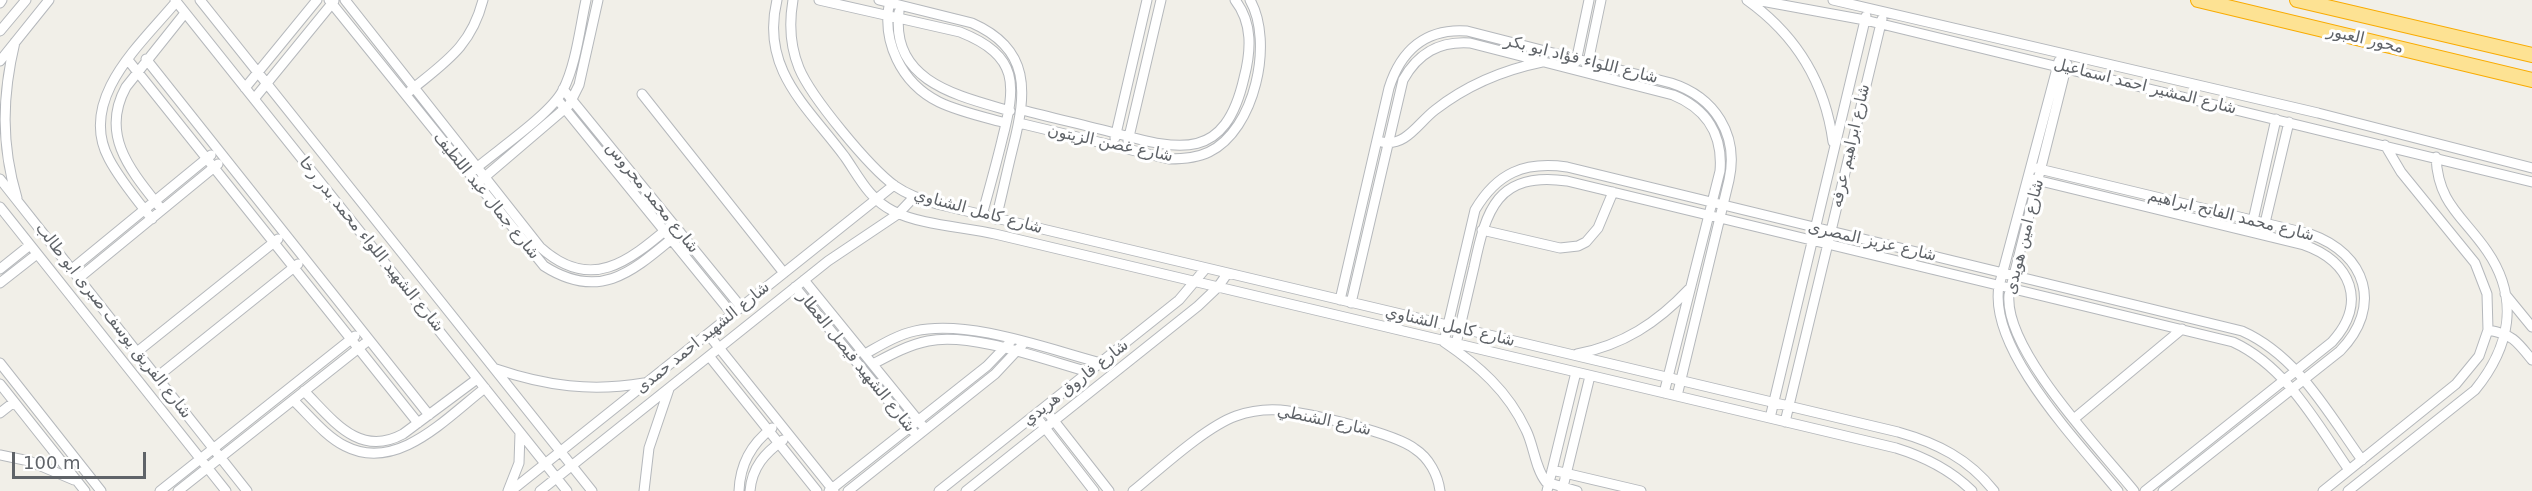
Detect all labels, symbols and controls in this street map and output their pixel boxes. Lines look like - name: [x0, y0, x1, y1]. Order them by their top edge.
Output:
- street label: محور العبور: [2325, 22, 2405, 58]
- street label: شارع اللواء فؤاد ابو بكر: [1502, 32, 1660, 88]
- street label: شارع المشير احمد اسماعيل: [2052, 55, 2238, 119]
- street label: شارع ابراهيم عرفه: [1827, 82, 1875, 210]
- street label: شارع غصن الزيتون: [1046, 121, 1174, 167]
- street label: شارع جمال عبد اللطيف: [429, 128, 543, 264]
- street label: شارع محمد محروس: [601, 139, 703, 257]
- street label: شارع الشهيد اللواء محمد بدر رخا: [294, 154, 448, 336]
- street label: شارع امين هويدى: [2001, 178, 2049, 296]
- street label: شارع كامل الشناوي: [912, 186, 1044, 238]
- street label: شارع محمد الفاتح ابراهيم: [2146, 186, 2316, 246]
- street label: شارع عزيز المصرى: [1806, 218, 1938, 266]
- street label: شارع الفريق يوسف صبرى ابو طالب: [31, 219, 195, 423]
- street label: شارع الشهيد احمد حمدى: [632, 278, 774, 398]
- street label: شارع الشهيد فيصل العطار: [793, 287, 919, 437]
- street label: شارع كامل الشناوي: [1383, 303, 1517, 351]
- street label: شارع فاروق هريدي: [1019, 336, 1133, 430]
- street label: شارع الشنطي: [1275, 402, 1373, 440]
- scale bar: [15, 440, 148, 478]
- text: 100 m: [23, 452, 81, 473]

